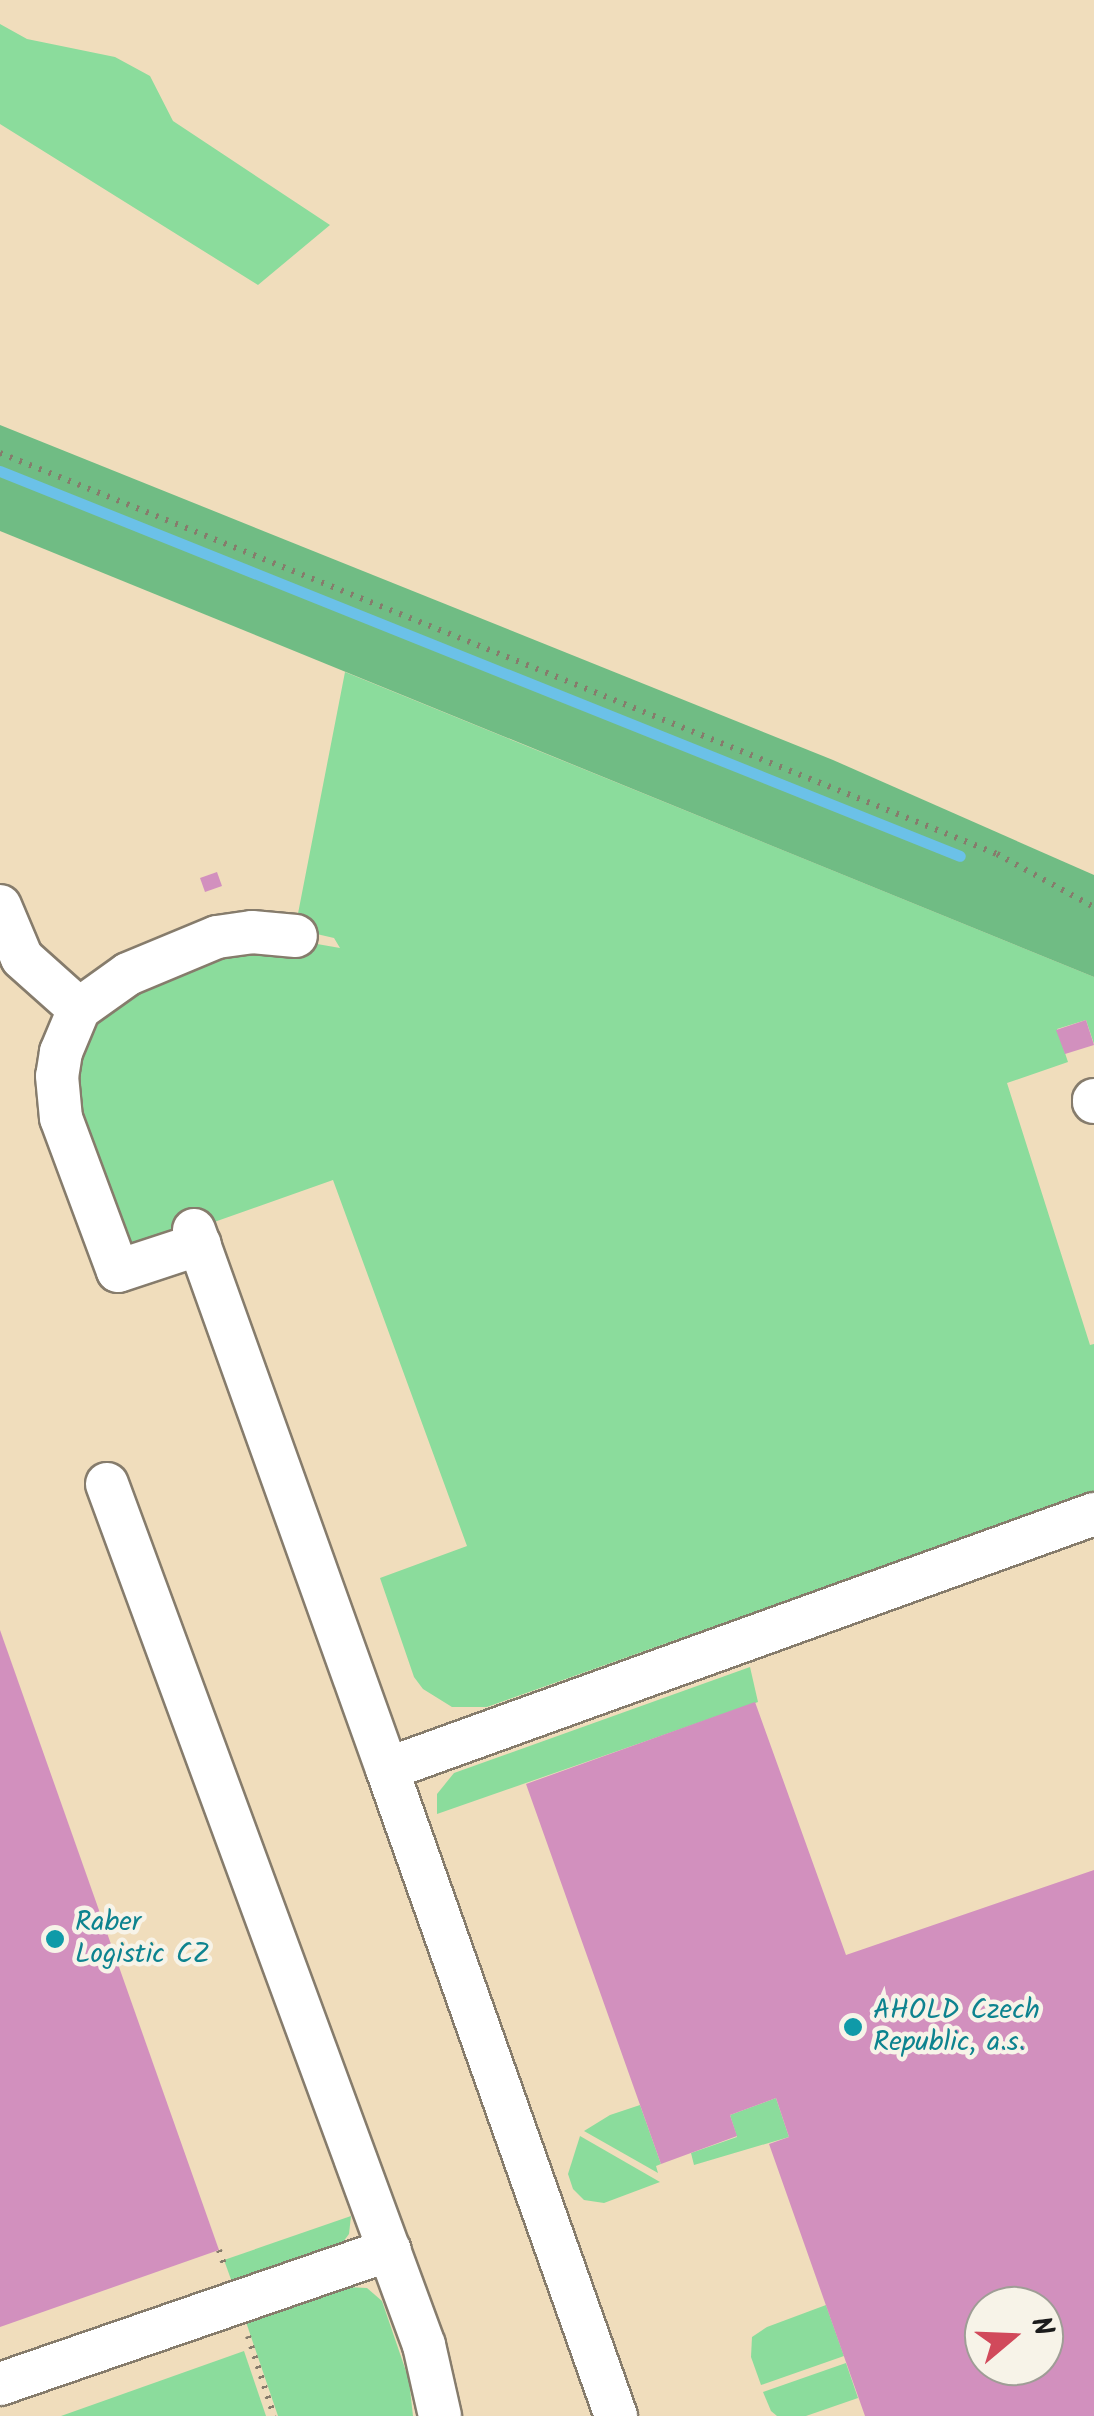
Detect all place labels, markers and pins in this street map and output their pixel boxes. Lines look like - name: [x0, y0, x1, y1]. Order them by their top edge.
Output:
- place label: Raber Logistic CZ: [75, 1906, 210, 1972]
- marker: Raber Logistic CZ: [44, 1928, 66, 1950]
- place label: AHOLD Czech Republic, a.s.: [873, 1994, 1040, 2060]
- marker: AHOLD Czech Republic, a.s.: [842, 2016, 864, 2038]

